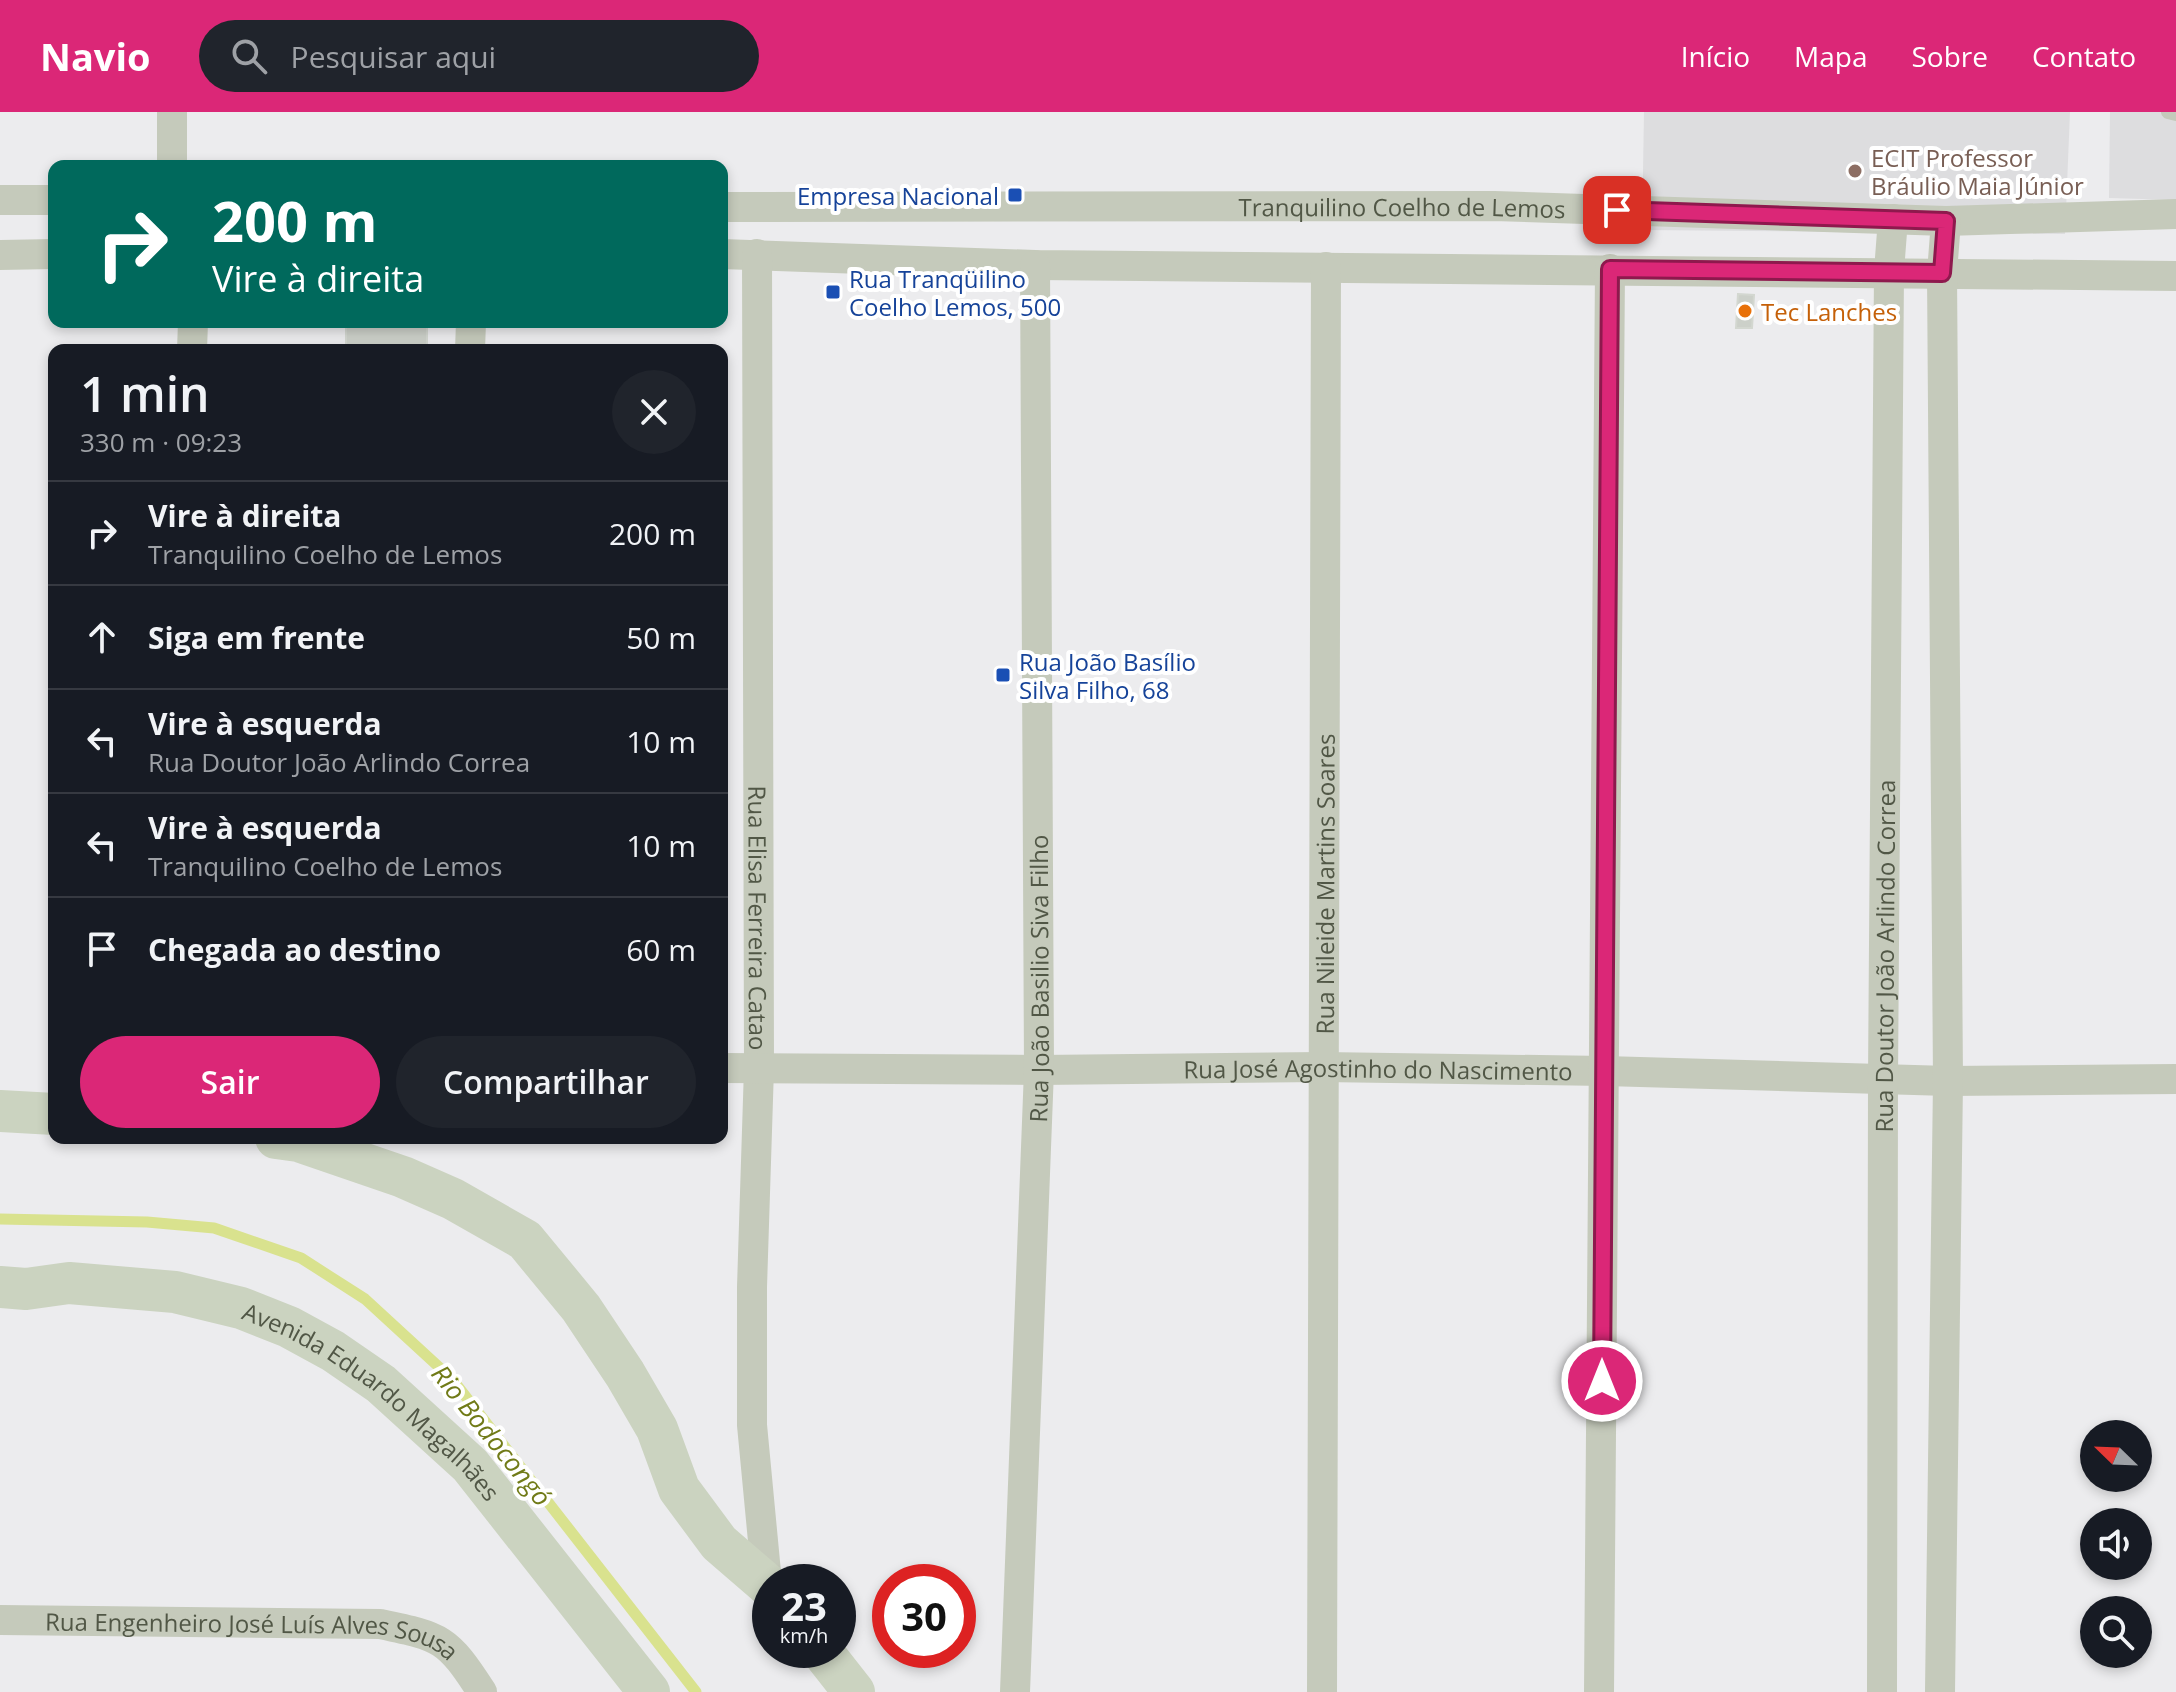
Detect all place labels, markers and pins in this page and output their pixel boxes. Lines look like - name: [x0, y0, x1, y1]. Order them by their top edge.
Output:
- place label: ECIT Professor Bráulio Maia Júnior: [1871, 141, 2084, 202]
- marker: ECIT Professor Bráulio Maia Júnior: [1846, 162, 1864, 180]
- pin: [1583, 176, 1651, 244]
- place label: Empresa Nacional: [797, 179, 999, 212]
- marker: Empresa Nacional: [1006, 186, 1024, 204]
- place label: Rua Tranqüilino Coelho Lemos, 500: [849, 262, 1061, 323]
- marker: Rua Tranqüilino Coelho Lemos, 500: [824, 283, 842, 301]
- place label: Tec Lanches: [1761, 295, 1897, 328]
- marker: Tec Lanches: [1736, 302, 1754, 320]
- place label: Rua João Basílio Silva Filho, 68: [1019, 645, 1196, 706]
- marker: Rua João Basílio Silva Filho, 68: [994, 666, 1012, 684]

